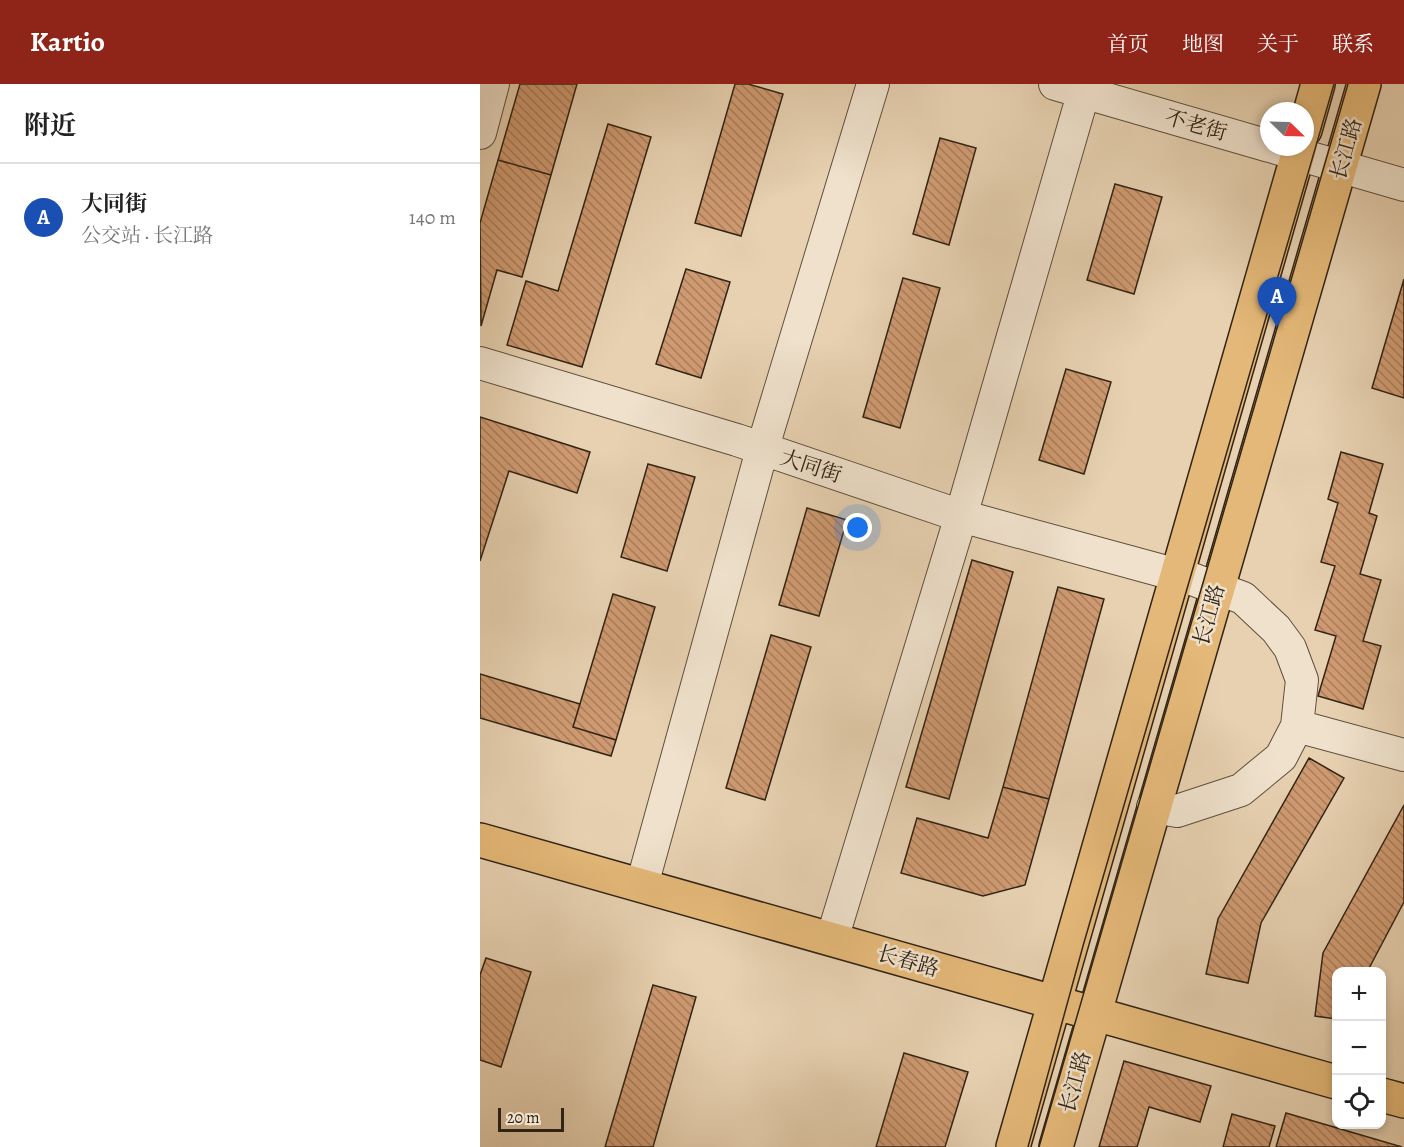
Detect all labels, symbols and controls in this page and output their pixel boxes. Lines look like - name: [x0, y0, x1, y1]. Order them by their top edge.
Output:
- text: Kartio: [30, 23, 105, 61]
- text: 首页: [1107, 30, 1149, 58]
- text: 地图: [1182, 30, 1224, 58]
- text: 关于: [1257, 30, 1299, 58]
- text: 联系: [1332, 30, 1374, 58]
- north arrow: [1260, 102, 1314, 156]
- street label: 不老街: [1162, 103, 1230, 147]
- text: 附近: [24, 108, 76, 143]
- street label: 长江路: [1324, 115, 1368, 183]
- text: 大同街: [81, 189, 147, 219]
- text: A: [37, 204, 50, 231]
- text: 140 m: [409, 204, 456, 231]
- text: 公交站 · 长江路: [81, 222, 213, 249]
- pin: A: [1258, 278, 1296, 327]
- street label: 大同街: [777, 443, 845, 489]
- your location: [843, 513, 872, 542]
- street label: 长江路: [1187, 581, 1231, 649]
- street label: 长春路: [874, 939, 942, 983]
- map controls: [1332, 967, 1386, 1129]
- button: +: [1332, 967, 1386, 1021]
- button: −: [1332, 1021, 1386, 1075]
- street label: 长江路: [1053, 1048, 1097, 1116]
- button: locate: [1332, 1075, 1386, 1129]
- scale bar: [498, 1105, 564, 1132]
- text: 20 m: [507, 1107, 540, 1129]

